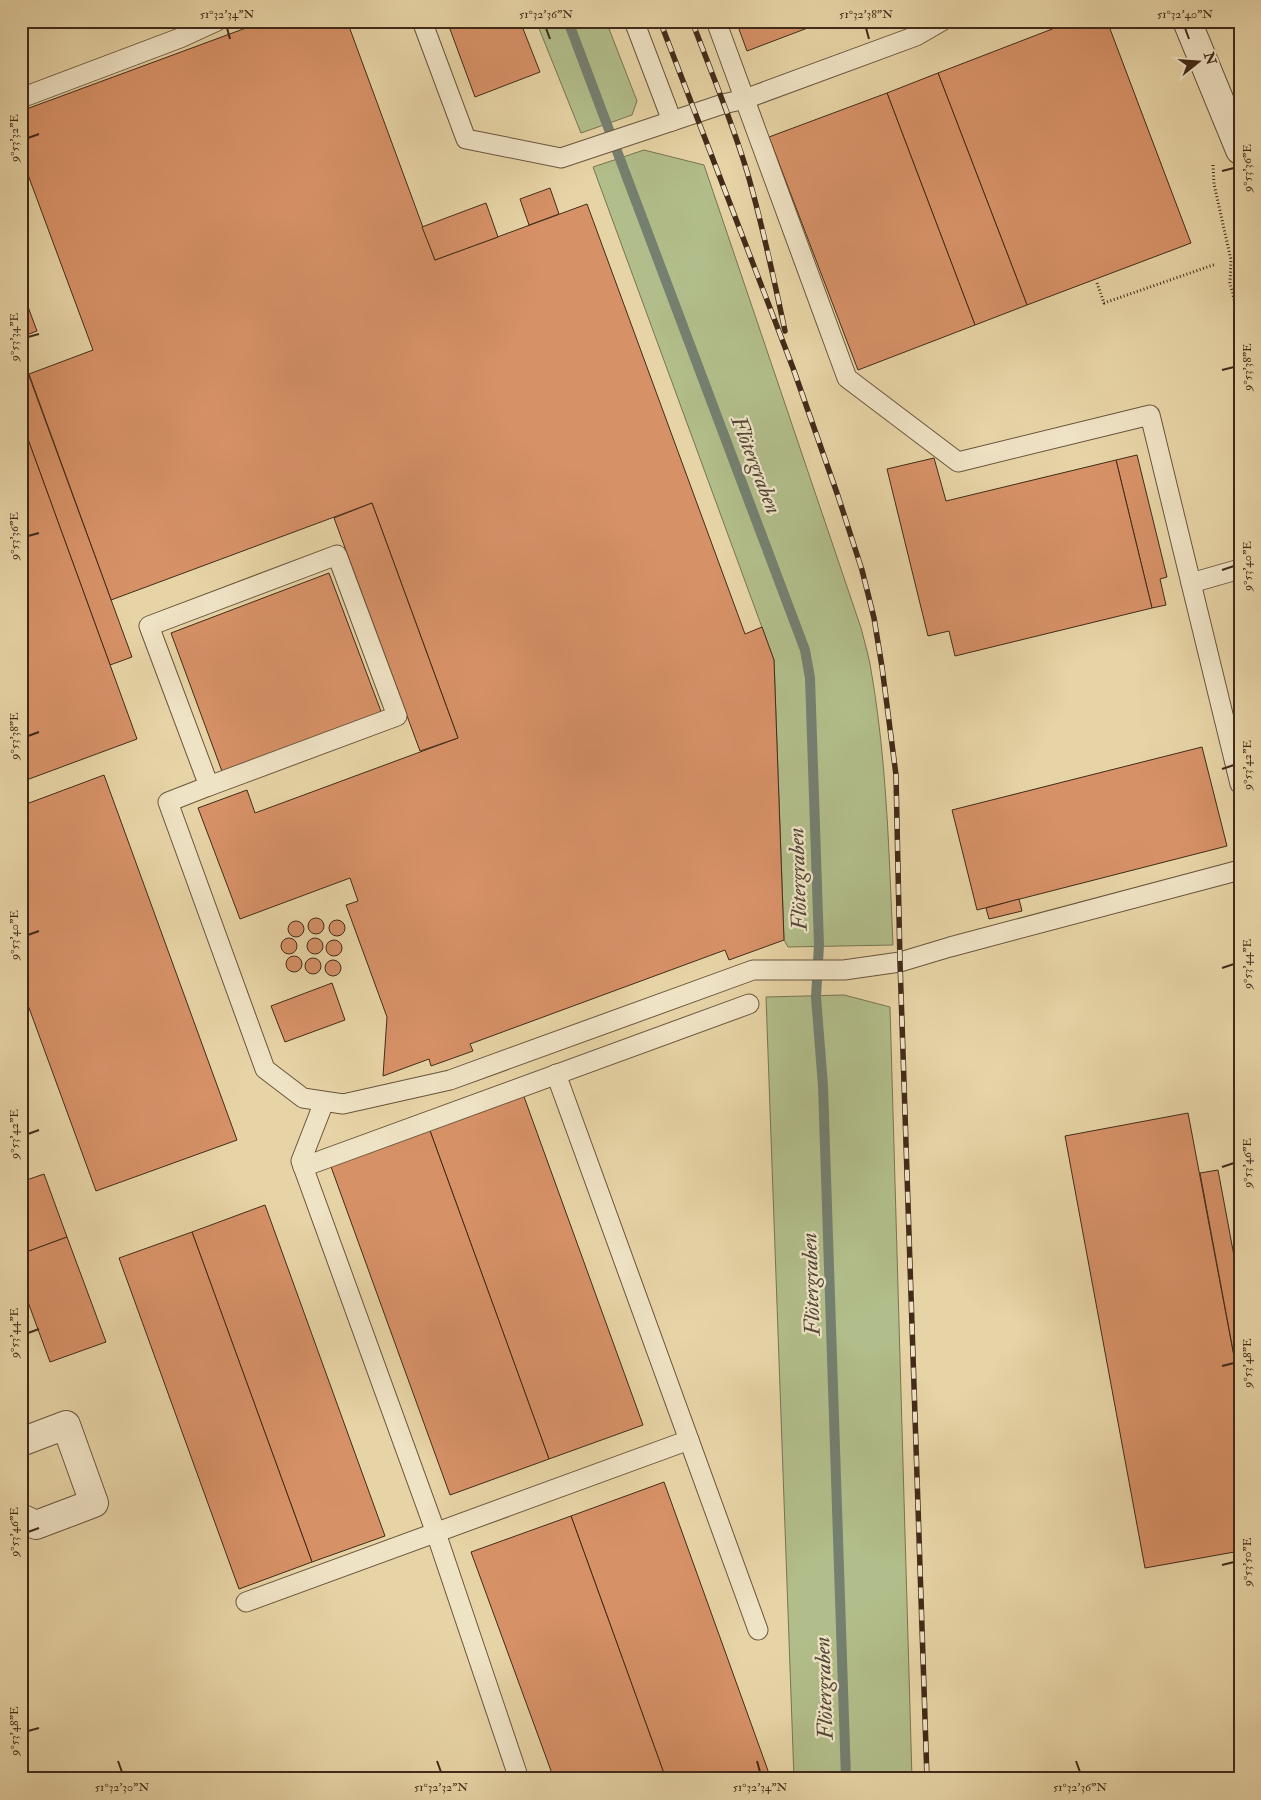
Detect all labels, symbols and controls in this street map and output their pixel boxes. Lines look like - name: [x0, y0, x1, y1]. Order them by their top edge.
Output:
- text: 51°32'34"N: [200, 7, 255, 22]
- text: 51°32'36"N: [519, 7, 573, 22]
- text: 51°32'38"N: [839, 7, 893, 22]
- text: 51°32'40"N: [1157, 7, 1213, 22]
- north arrow: [1174, 38, 1224, 88]
- text: N: [1200, 49, 1220, 67]
- text: 9°53'32"E: [7, 114, 22, 163]
- text: 9°53'36"E: [1240, 144, 1255, 193]
- text: 9°53'34"E: [7, 313, 22, 362]
- text: 9°53'38"E: [1240, 343, 1255, 392]
- water label: Flötergraben: [724, 411, 788, 518]
- text: 9°53'36"E: [7, 512, 22, 561]
- text: 9°53'40"E: [1240, 541, 1255, 592]
- text: 9°53'38"E: [7, 712, 22, 761]
- text: 9°53'42"E: [1240, 740, 1255, 791]
- water label: Flötergraben: [782, 827, 814, 932]
- text: 9°53'40"E: [7, 910, 22, 961]
- text: 9°53'44"E: [1240, 939, 1255, 990]
- text: 9°53'42"E: [7, 1109, 22, 1160]
- text: 9°53'46"E: [1240, 1138, 1255, 1189]
- water label: Flötergraben: [795, 1232, 827, 1337]
- text: 9°53'44"E: [7, 1308, 22, 1359]
- text: 9°53'48"E: [1240, 1338, 1255, 1389]
- text: 9°53'46"E: [7, 1507, 22, 1558]
- text: 9°53'50"E: [1240, 1537, 1255, 1587]
- water label: Flötergraben: [808, 1636, 840, 1741]
- text: 9°53'48"E: [7, 1706, 22, 1757]
- text: 51°32'30"N: [95, 1780, 149, 1795]
- text: 51°32'32"N: [414, 1780, 468, 1795]
- text: 51°32'34"N: [733, 1780, 788, 1795]
- text: 51°32'36"N: [1053, 1780, 1107, 1795]

